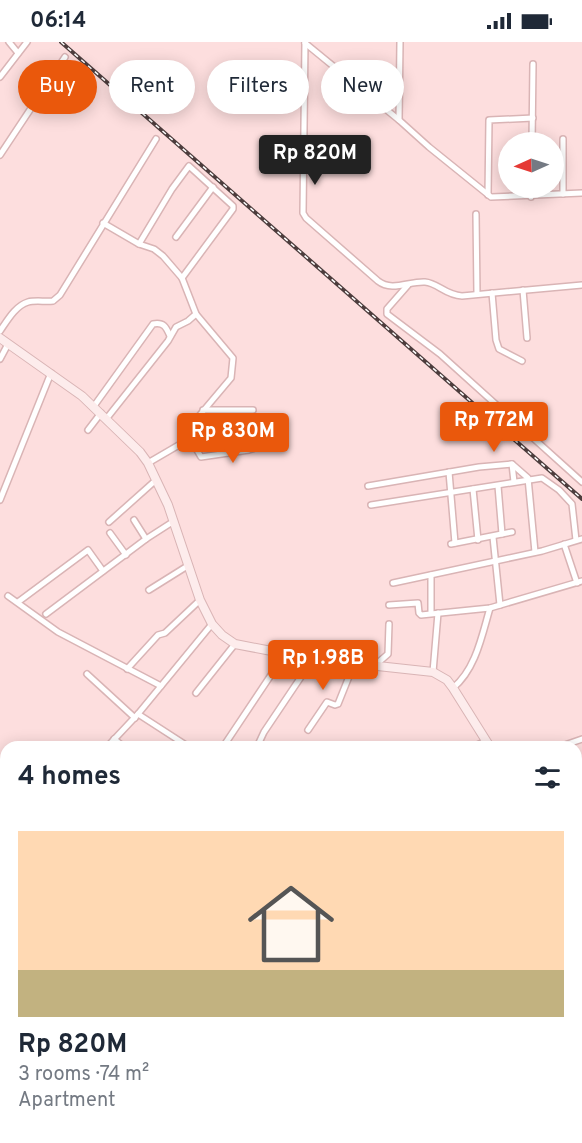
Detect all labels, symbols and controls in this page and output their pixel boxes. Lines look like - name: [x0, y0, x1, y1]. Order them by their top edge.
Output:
- text: 06:14: [30, 8, 86, 35]
- chip: Buy: [18, 60, 97, 114]
- chip: Rent: [109, 60, 195, 114]
- chip: Filters: [207, 60, 309, 114]
- chip: New: [321, 60, 404, 114]
- north arrow: [498, 132, 564, 198]
- map controls: [498, 132, 564, 198]
- pin: Rp 820M: [260, 135, 370, 186]
- text: Rp 820M: [273, 141, 357, 167]
- pin: Rp 772M: [439, 402, 549, 453]
- text: Rp 772M: [454, 408, 534, 434]
- pin: Rp 830M: [178, 413, 288, 464]
- text: Rp 830M: [191, 419, 275, 445]
- pin: Rp 1.98B: [261, 640, 385, 691]
- text: Rp 1.98B: [282, 646, 364, 672]
- text: 4 homes: [18, 761, 121, 794]
- icon: filters: [531, 761, 564, 794]
- icon: home: [237, 870, 345, 978]
- text: Rp 820M: [18, 1029, 127, 1062]
- text: 3 rooms · 74 m²: [18, 1062, 149, 1088]
- text: Apartment: [18, 1088, 116, 1114]

